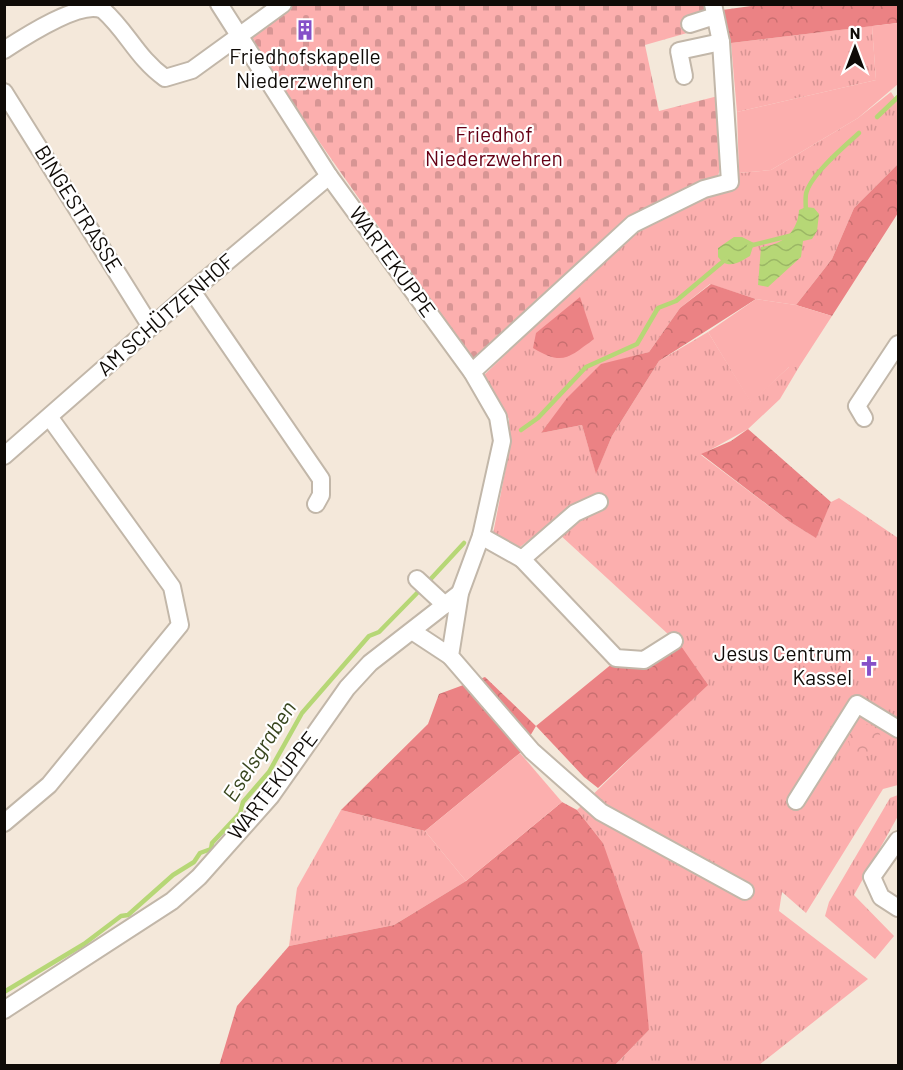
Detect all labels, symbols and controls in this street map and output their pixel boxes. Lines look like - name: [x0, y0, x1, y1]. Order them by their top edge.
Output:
- building icon: Friedhofskapelle Niederzwehren: [293, 18, 317, 42]
- north arrow: [825, 18, 885, 78]
- text: N: [850, 23, 860, 42]
- place label: Friedhofskapelle Niederzwehren: [229, 43, 381, 92]
- park label: Friedhof Niederzwehren: [425, 121, 563, 170]
- street label: BINGESTRASSE: [30, 140, 128, 276]
- street label: WARTEKUPPE: [345, 201, 442, 321]
- street label: AM SCHÜTZENHOF: [91, 248, 239, 380]
- place label: Jesus Centrum Kassel: [714, 640, 852, 689]
- church icon: Jesus Centrum Kassel: [857, 654, 881, 678]
- water label: Eselsgraben: [216, 695, 300, 806]
- street label: WARTEKUPPE: [222, 726, 322, 844]

